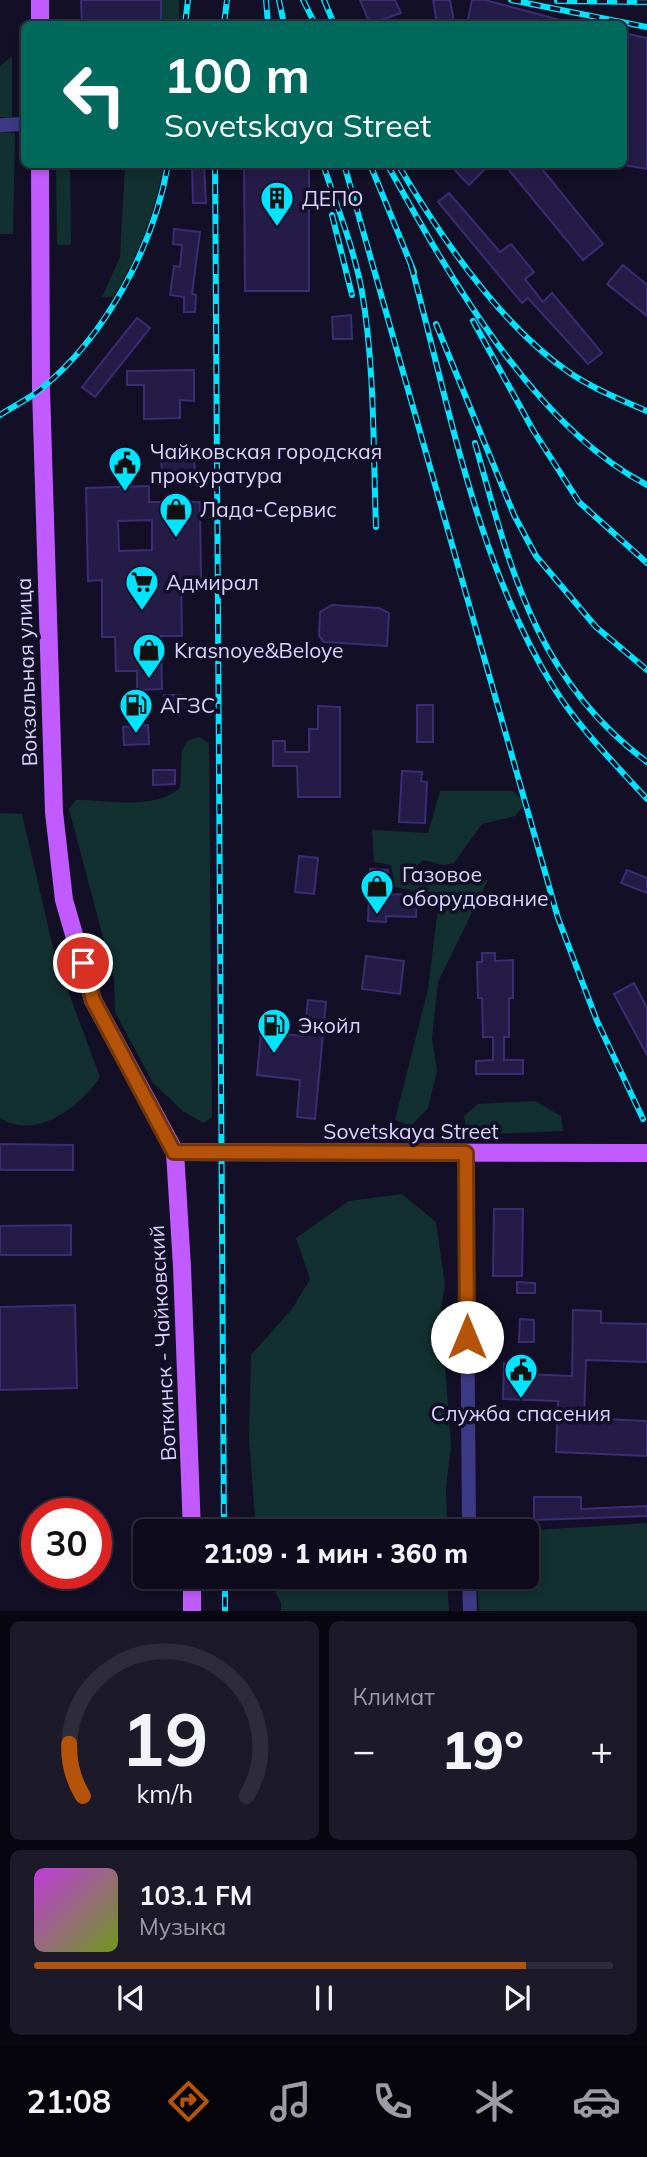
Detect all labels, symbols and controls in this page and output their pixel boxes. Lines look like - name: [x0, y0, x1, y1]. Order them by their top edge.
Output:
- text: 100 m: [164, 44, 310, 105]
- icon: left: [49, 49, 140, 140]
- text: Sovetskaya Street: [164, 105, 431, 145]
- building icon: ДЕПО: [258, 179, 296, 228]
- place label: ДЕПО: [302, 185, 363, 211]
- place label: Чайковская городская прокуратура: [150, 438, 382, 488]
- public building icon: Чайковская городская прокуратура: [106, 444, 144, 493]
- shop icon: Лада-Сервис: [157, 490, 195, 539]
- place label: Лада-Сервис: [200, 496, 337, 522]
- supermarket icon: Адмирал: [123, 563, 161, 612]
- place label: Адмирал: [166, 569, 259, 595]
- street label: Вокзальная улица: [10, 577, 42, 767]
- shop icon: Krasnoye&Beloye: [130, 631, 168, 680]
- place label: Krasnoye&Beloye: [174, 637, 343, 663]
- fuel station icon: АГЗС: [117, 686, 155, 735]
- place label: АГЗС: [160, 692, 215, 718]
- place label: Газовое оборудование: [402, 861, 549, 911]
- shop icon: Газовое оборудование: [358, 867, 396, 916]
- pin: [53, 933, 113, 993]
- icon: arrive: [64, 944, 102, 982]
- fuel station icon: Экойл: [255, 1006, 293, 1055]
- place label: Экойл: [298, 1012, 361, 1038]
- street label: Sovetskaya Street: [323, 1118, 499, 1144]
- street label: Воткинск - Чайковский: [143, 1224, 181, 1462]
- position arrow: [430, 1300, 504, 1374]
- public building icon: Служба спасения: [502, 1351, 540, 1400]
- place label: Служба спасения: [431, 1400, 611, 1426]
- speed limit sign: 30: [21, 1498, 112, 1589]
- text: 21:09 · 1 мин · 360 m: [204, 1537, 468, 1570]
- text: Климат: [353, 1682, 435, 1711]
- text: 19: [121, 1694, 208, 1785]
- text: 19°: [442, 1717, 524, 1782]
- text: −: [353, 1726, 375, 1774]
- text: +: [590, 1726, 613, 1774]
- text: km/h: [136, 1778, 193, 1809]
- text: 103.1 FM: [139, 1879, 252, 1912]
- text: Музыка: [139, 1912, 226, 1941]
- icon: previous: [112, 1979, 150, 2017]
- icon: pause: [305, 1979, 343, 2017]
- icon: next: [498, 1979, 536, 2017]
- icon: directions: [164, 2077, 213, 2126]
- icon: music: [266, 2077, 315, 2126]
- icon: phone: [368, 2077, 417, 2126]
- icon: climate: [470, 2077, 519, 2126]
- icon: car: [572, 2077, 621, 2126]
- text: 21:08: [26, 2081, 111, 2121]

